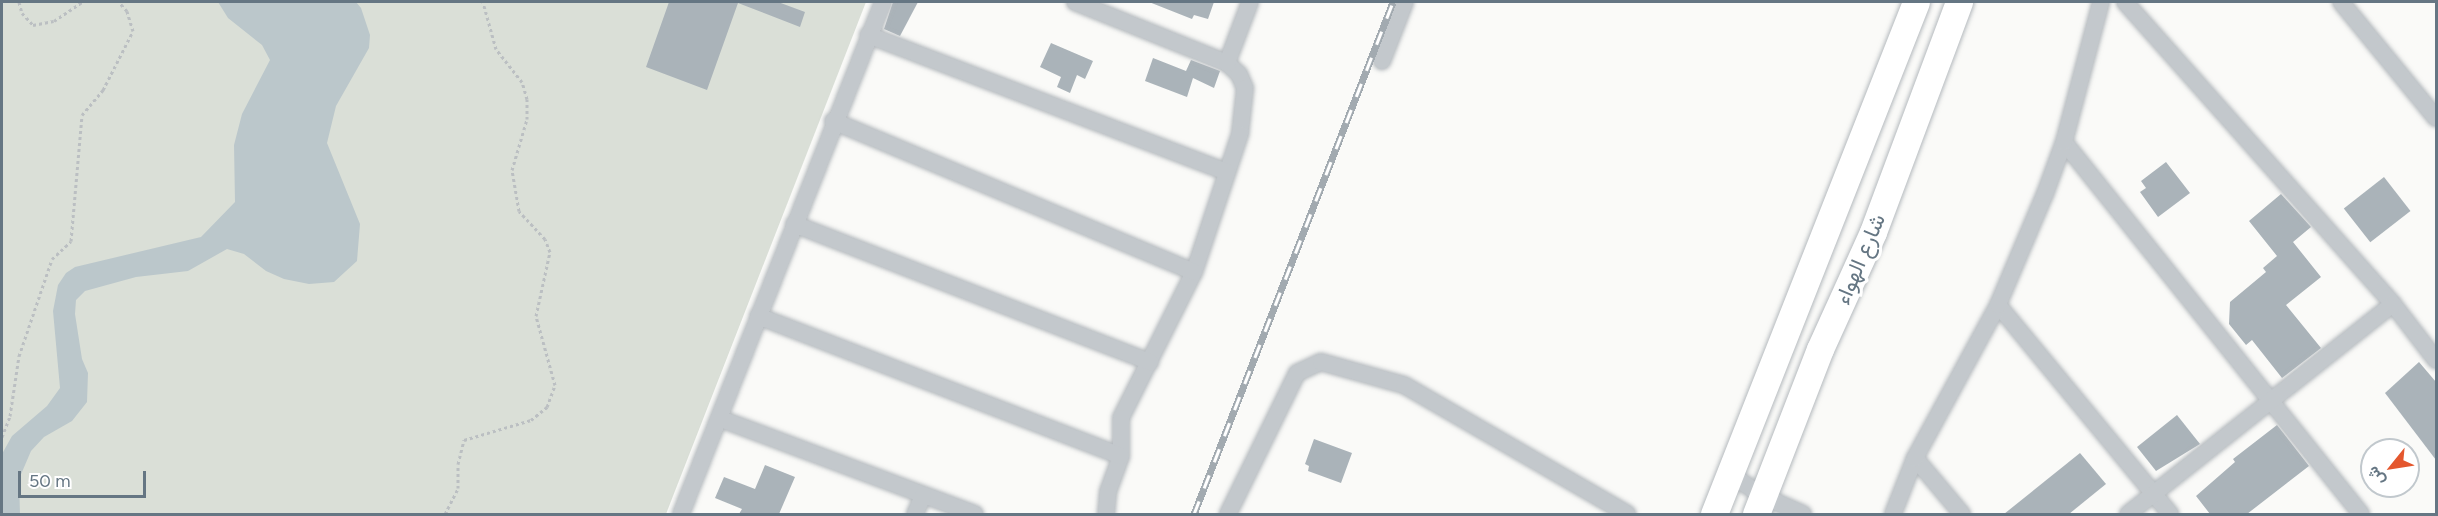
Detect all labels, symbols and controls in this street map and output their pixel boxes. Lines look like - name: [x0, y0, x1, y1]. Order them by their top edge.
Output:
- street label: شارع الهواء: [1829, 210, 1891, 308]
- north arrow: [2360, 438, 2420, 498]
- scale bar: [21, 459, 148, 497]
- text: ش: [2363, 463, 2389, 489]
- text: 50 m: [29, 470, 71, 492]

